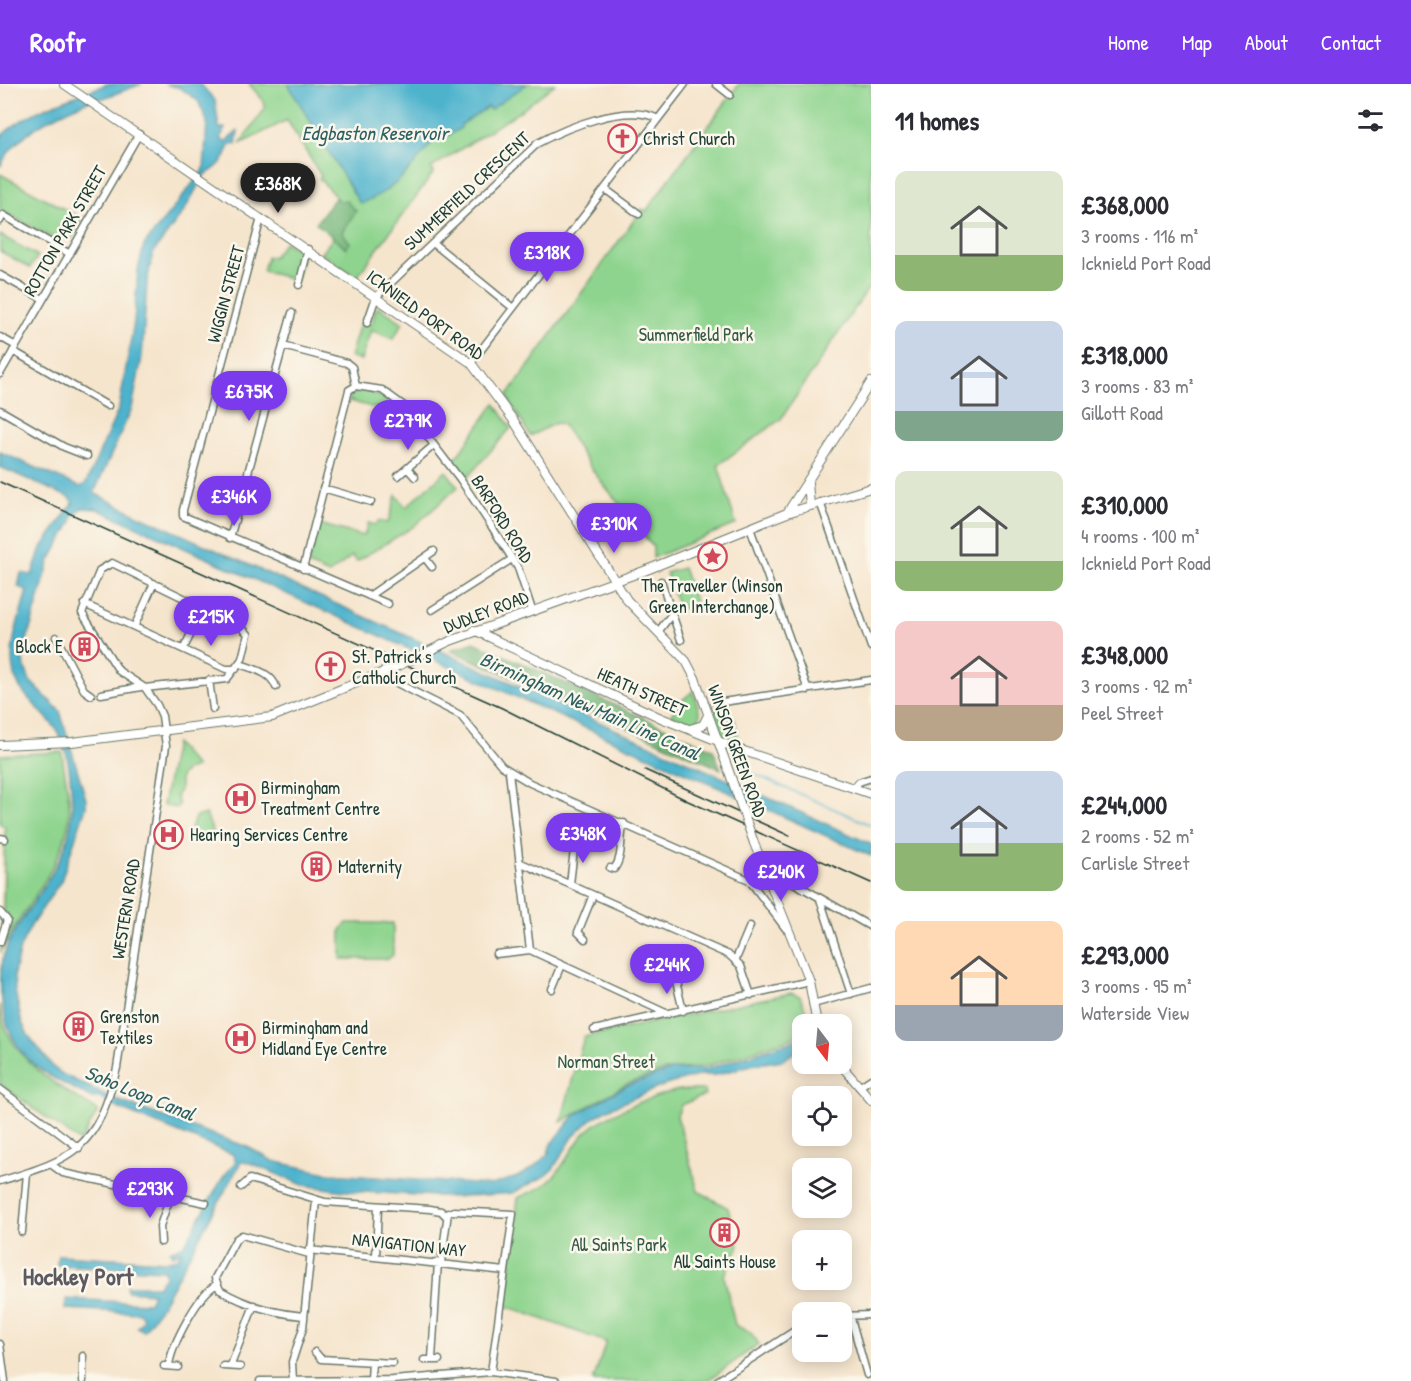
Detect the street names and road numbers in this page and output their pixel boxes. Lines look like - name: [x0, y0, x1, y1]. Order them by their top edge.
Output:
- street label: SUMMERFIELD CRESCENT: [398, 125, 536, 256]
- street label: ROTTON PARK STREET: [17, 160, 112, 301]
- street label: WIGGIN STREET: [201, 242, 251, 345]
- street label: ICKNIELD PORT ROAD: [361, 263, 489, 366]
- street label: BARFORD ROAD: [466, 470, 540, 568]
- street label: DUDLEY ROAD: [440, 584, 532, 639]
- street label: HEATH STREET: [594, 661, 691, 723]
- street label: WINSON GREEN ROAD: [702, 681, 773, 821]
- street label: WESTERN ROAD: [105, 857, 146, 961]
- street label: NAVIGATION WAY: [351, 1226, 467, 1263]

